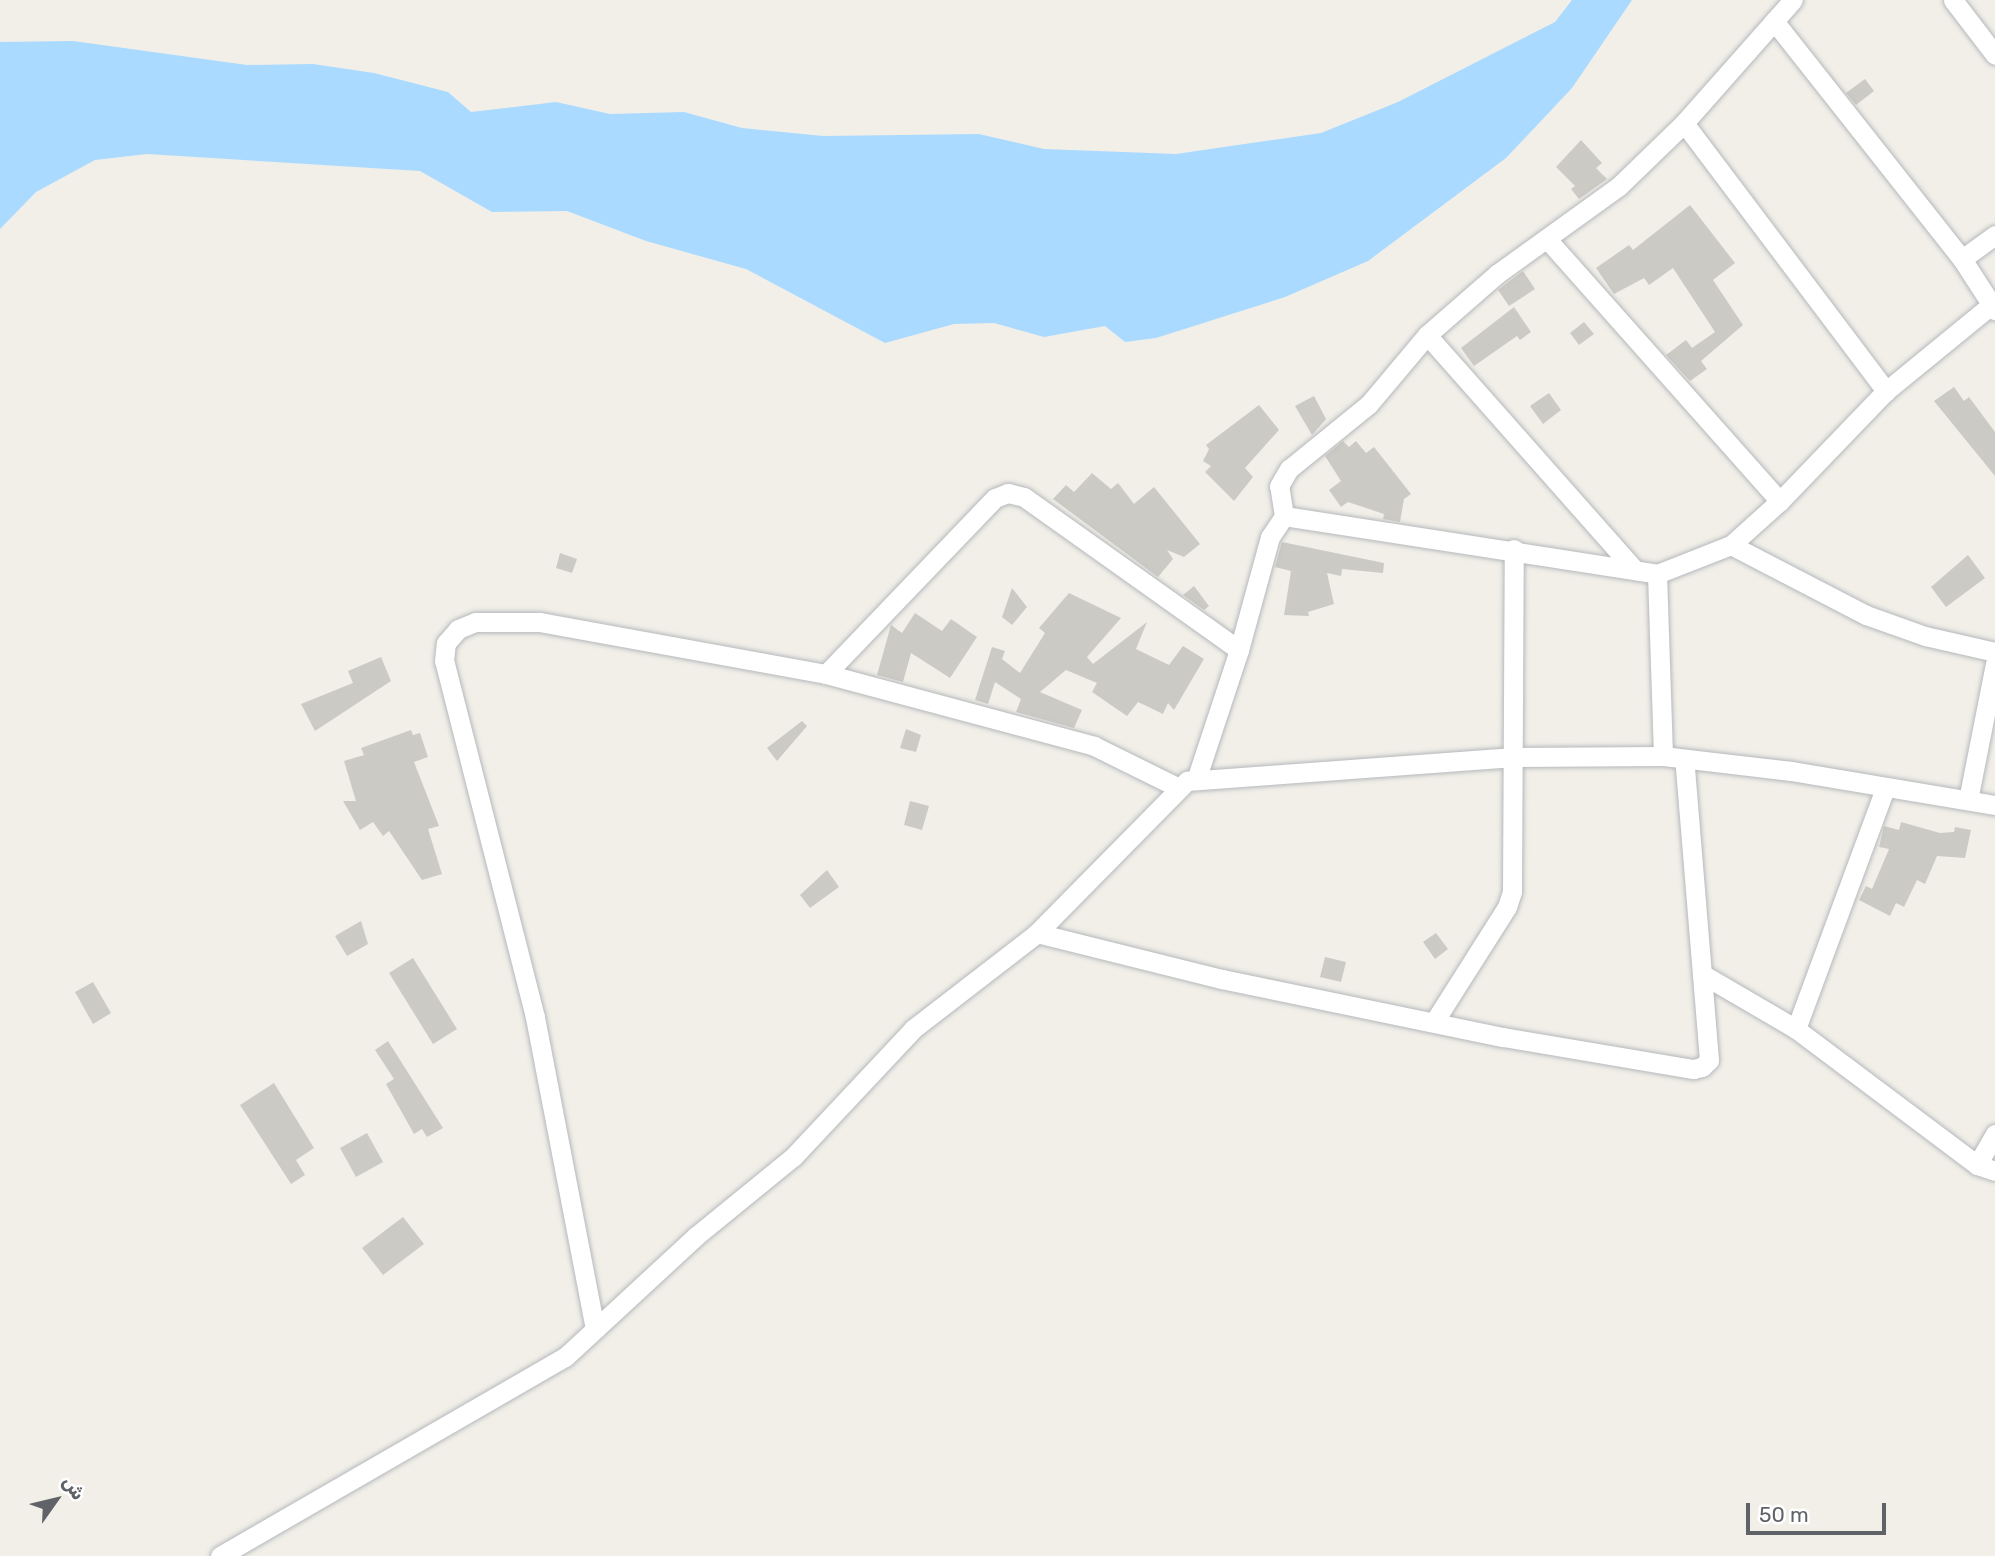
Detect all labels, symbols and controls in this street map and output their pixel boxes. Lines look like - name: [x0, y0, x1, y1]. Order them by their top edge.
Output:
- north arrow: [21, 1465, 91, 1535]
- text: ش: [58, 1472, 90, 1504]
- scale bar: [1750, 1490, 1890, 1534]
- text: 50 m: [1759, 1502, 1809, 1527]

